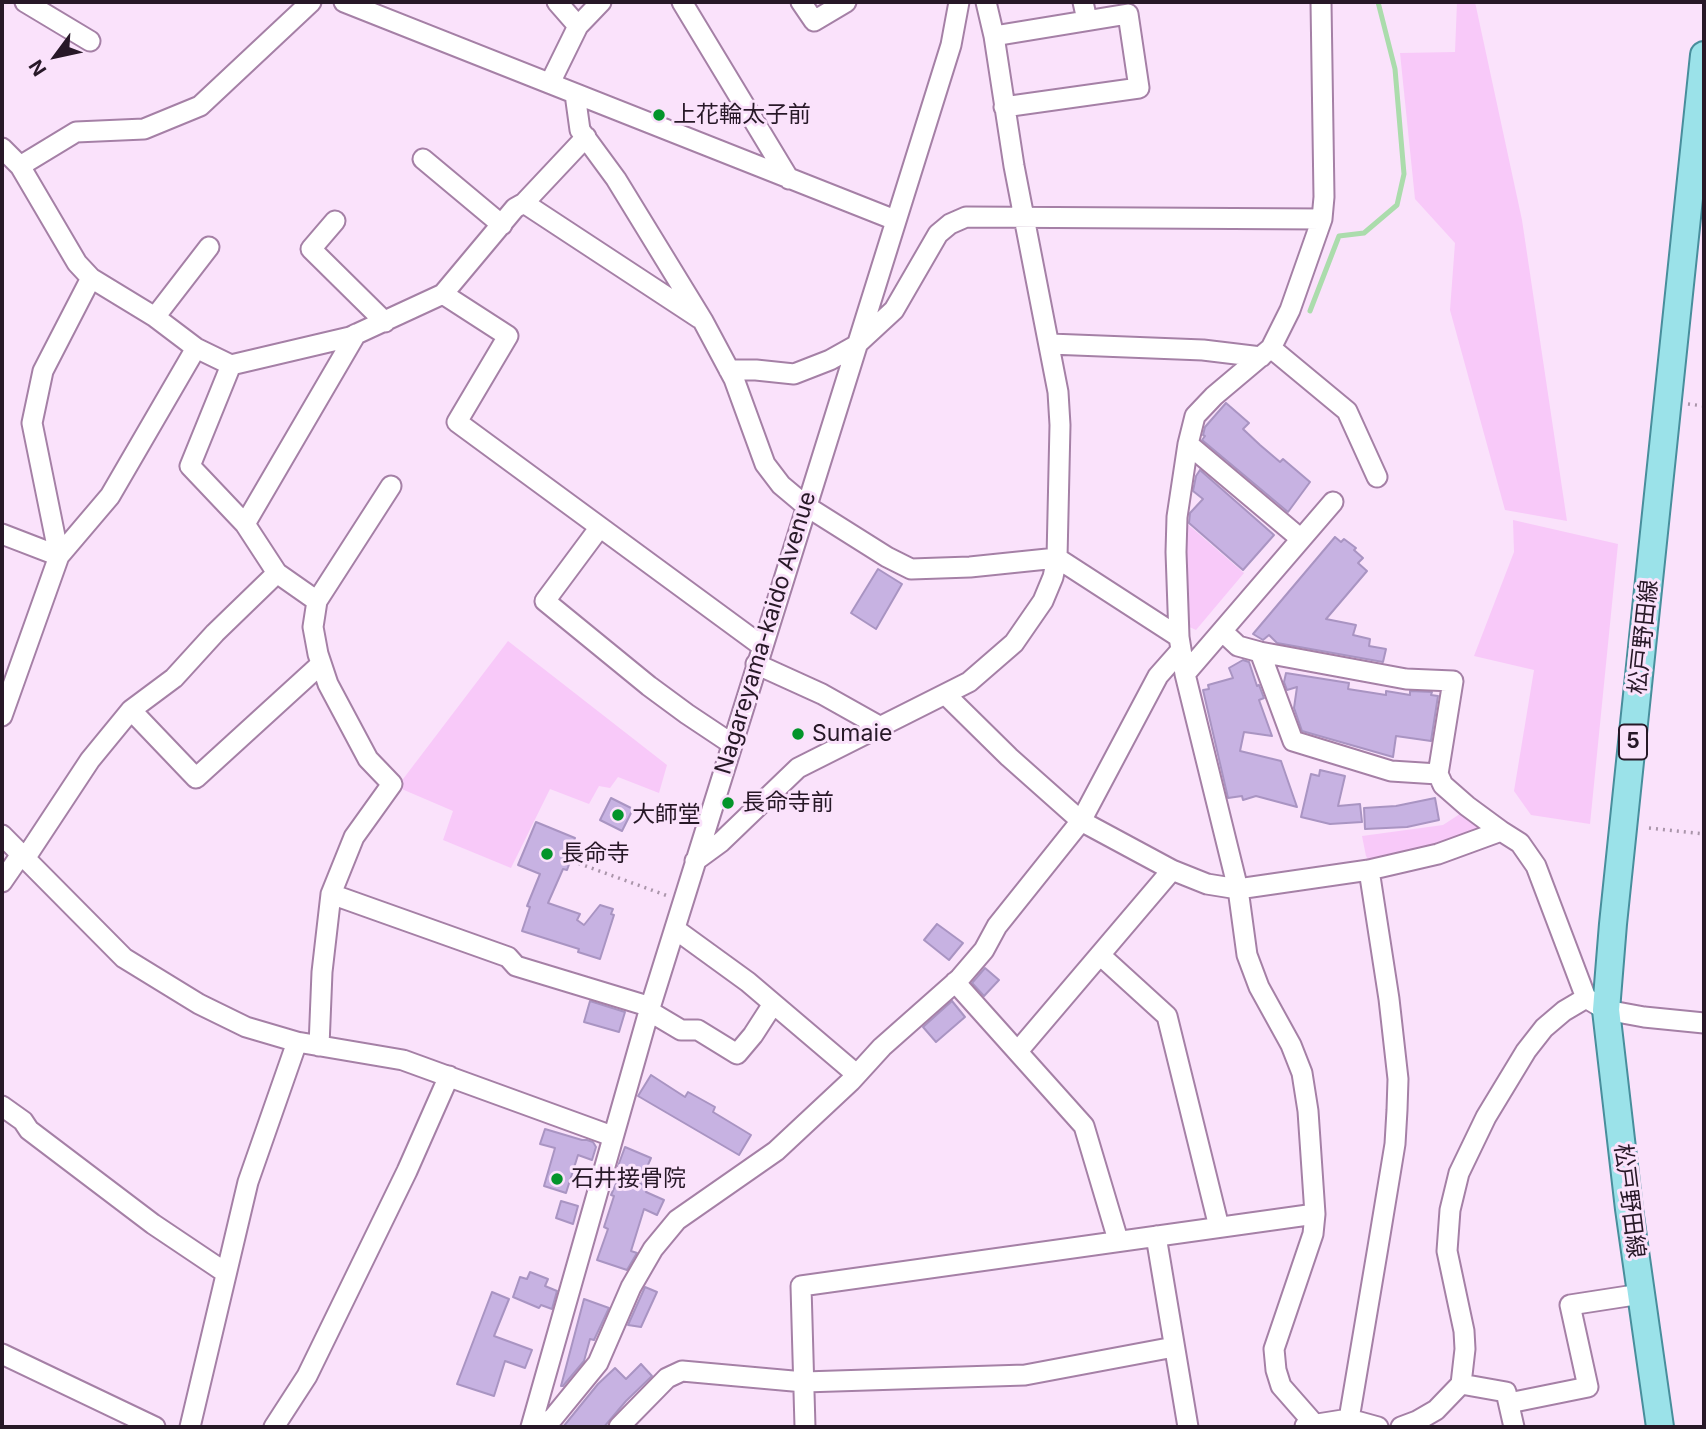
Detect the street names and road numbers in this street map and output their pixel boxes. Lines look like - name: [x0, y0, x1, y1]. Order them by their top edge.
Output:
- street label: Nagareyama-kaido Avenue: [710, 488, 822, 778]
- street label: 松戸野田線: [1624, 578, 1664, 696]
- road number: 5: [1619, 724, 1647, 760]
- street label: 松戸野田線: [1608, 1142, 1650, 1260]

